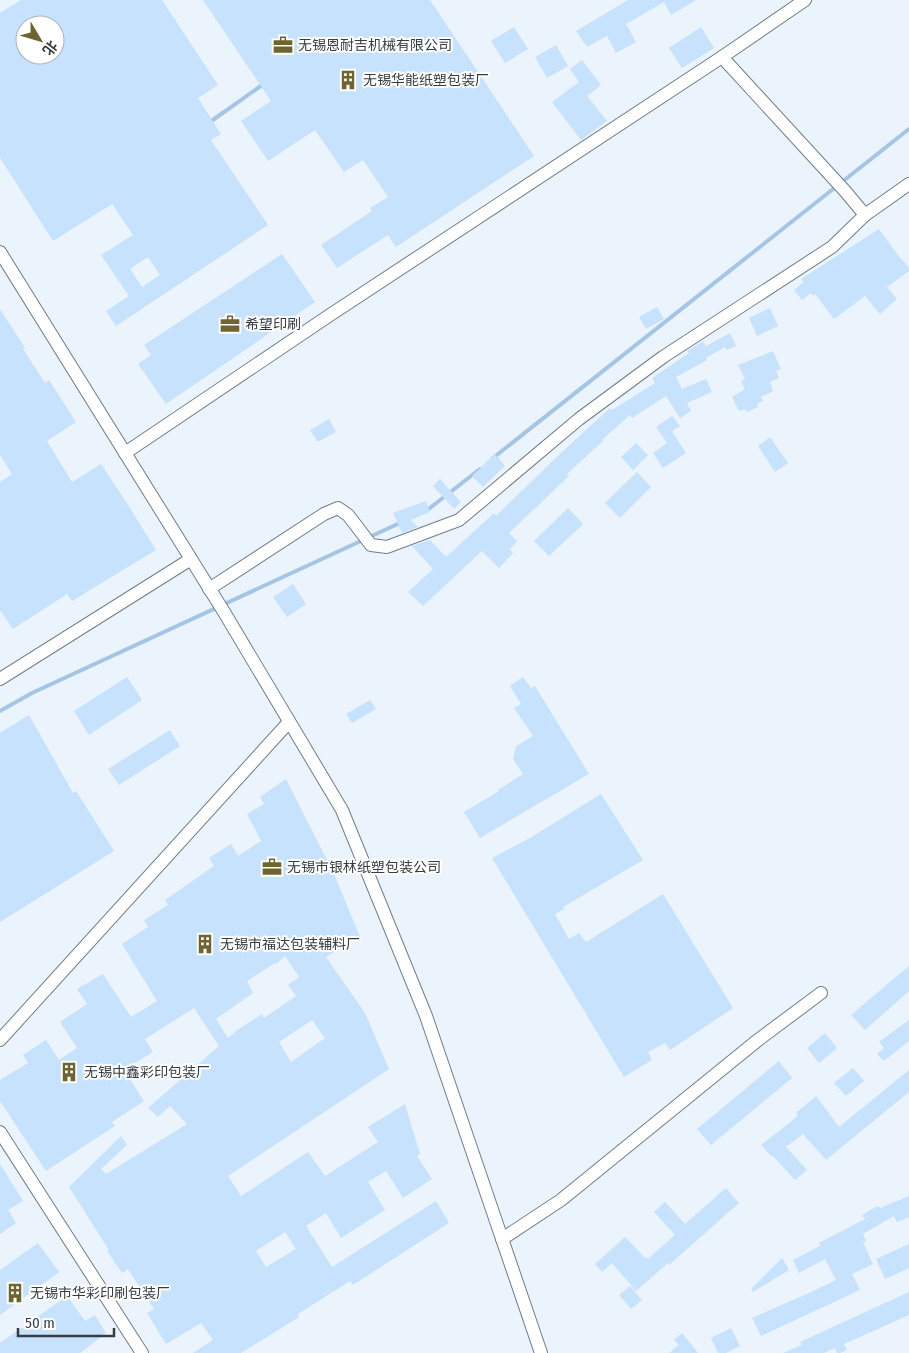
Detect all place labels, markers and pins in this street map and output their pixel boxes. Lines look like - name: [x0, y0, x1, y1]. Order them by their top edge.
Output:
- office icon: 无锡恩耐吉机械有限公司: [272, 34, 294, 56]
- place label: 无锡恩耐吉机械有限公司: [298, 37, 452, 54]
- building icon: 无锡华能纸塑包装厂: [337, 69, 359, 91]
- place label: 无锡华能纸塑包装厂: [363, 72, 489, 89]
- office icon: 希望印刷: [219, 313, 241, 335]
- place label: 希望印刷: [245, 316, 301, 333]
- office icon: 无锡市银林纸塑包装公司: [261, 856, 283, 878]
- place label: 无锡市银林纸塑包装公司: [287, 859, 441, 876]
- building icon: 无锡市福达包装辅料厂: [194, 933, 216, 955]
- place label: 无锡市福达包装辅料厂: [220, 936, 360, 953]
- building icon: 无锡中鑫彩印包装厂: [58, 1061, 80, 1083]
- place label: 无锡中鑫彩印包装厂: [84, 1064, 210, 1081]
- building icon: 无锡市华彩印刷包装厂: [4, 1282, 26, 1304]
- place label: 无锡市华彩印刷包装厂: [30, 1285, 170, 1302]

